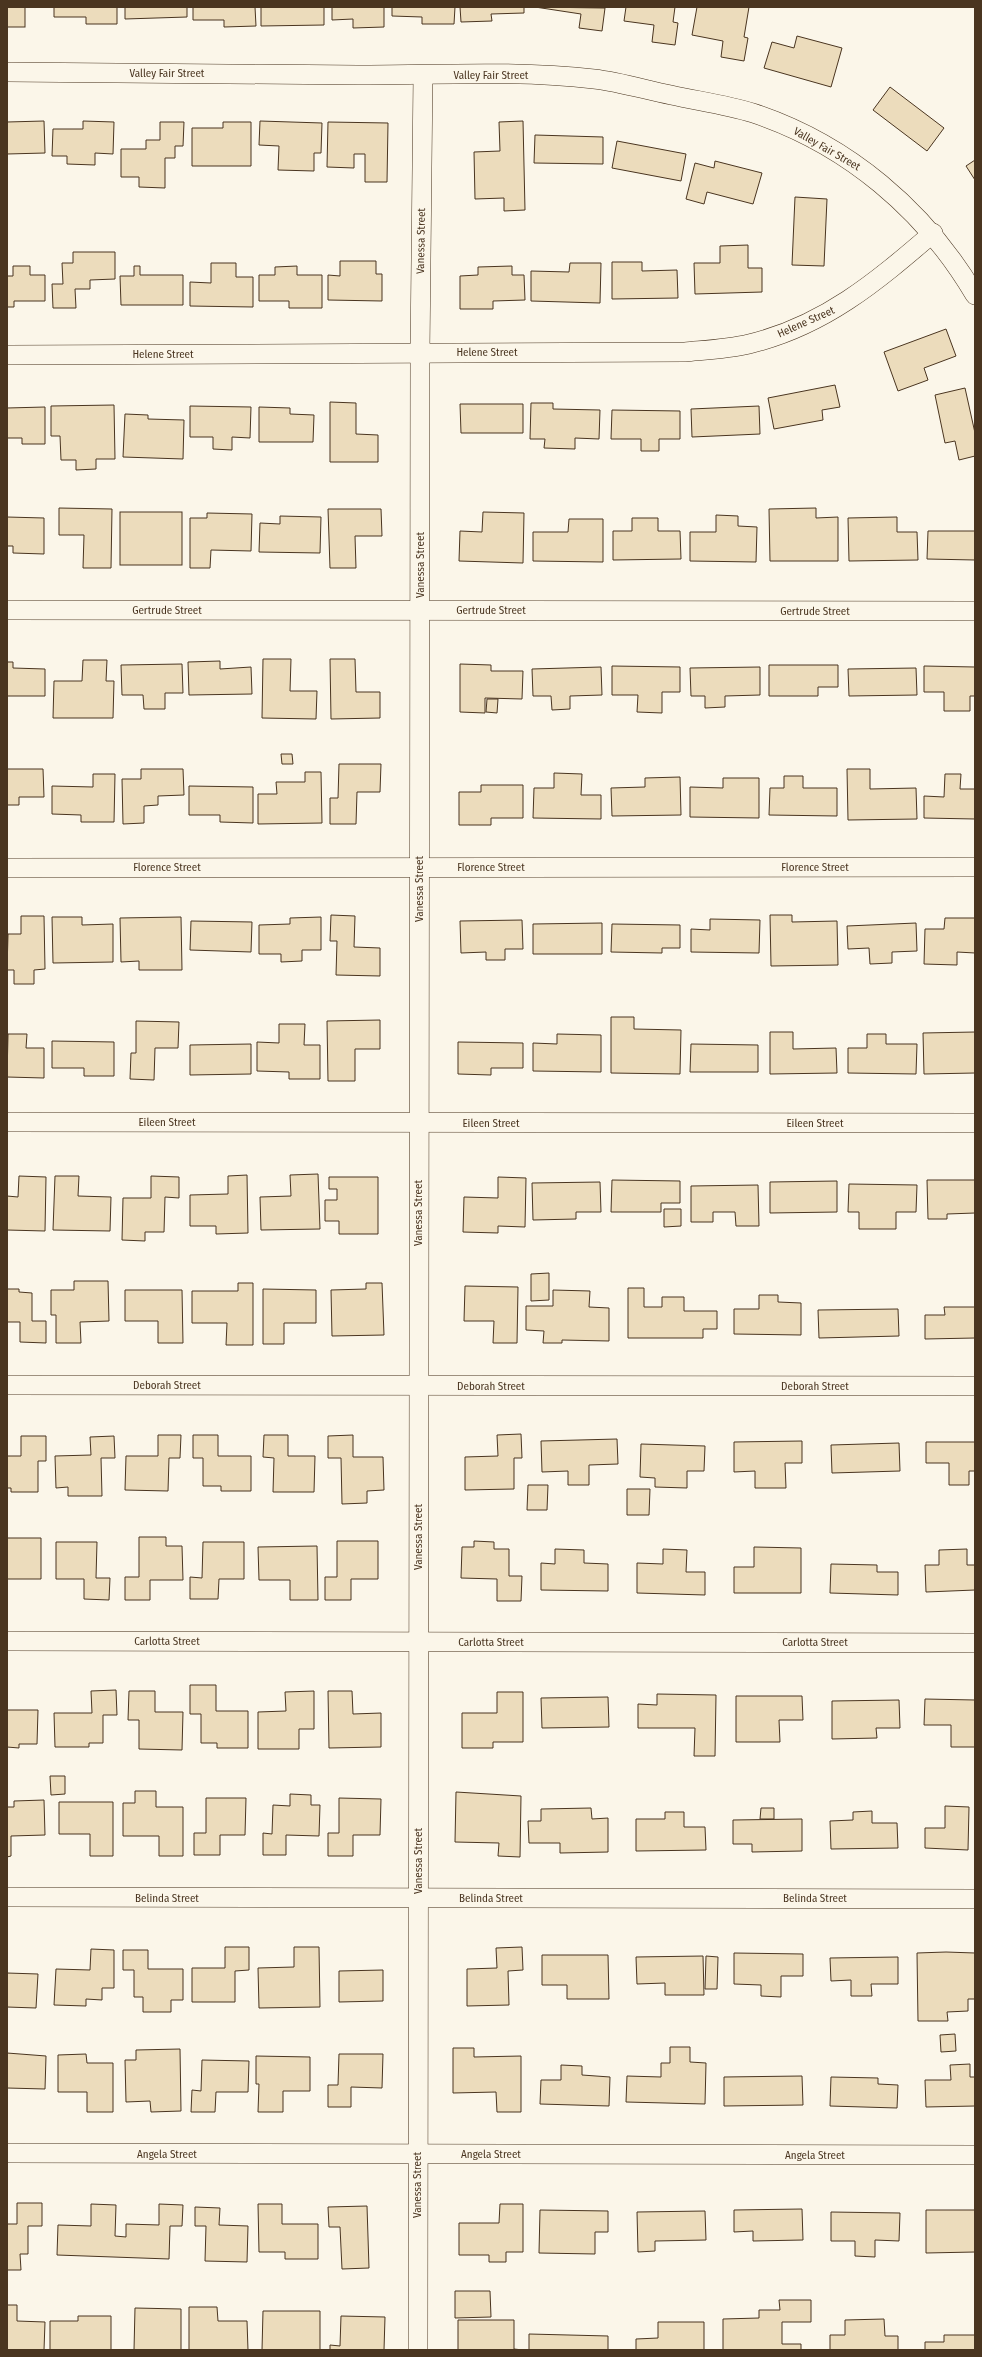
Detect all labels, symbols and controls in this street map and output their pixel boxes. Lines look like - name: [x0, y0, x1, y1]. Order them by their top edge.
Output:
- street label: Valley Fair Street: [130, 67, 205, 80]
- street label: Valley Fair Street: [454, 69, 529, 82]
- street label: Valley Fair Street: [791, 125, 863, 174]
- street label: Vanessa Street: [414, 207, 428, 274]
- street label: Helene Street: [775, 303, 837, 340]
- street label: Helene Street: [456, 346, 518, 359]
- street label: Helene Street: [132, 348, 194, 361]
- street label: Vanessa Street: [414, 532, 427, 598]
- street label: Gertrude Street: [132, 604, 202, 617]
- street label: Gertrude Street: [456, 604, 526, 617]
- street label: Gertrude Street: [780, 605, 850, 618]
- street label: Vanessa Street: [413, 856, 426, 922]
- street label: Florence Street: [133, 861, 201, 874]
- street label: Florence Street: [457, 861, 525, 874]
- street label: Florence Street: [781, 861, 849, 874]
- street label: Eileen Street: [138, 1116, 196, 1129]
- street label: Eileen Street: [462, 1117, 520, 1130]
- street label: Eileen Street: [786, 1117, 844, 1130]
- street label: Vanessa Street: [412, 1180, 425, 1246]
- street label: Deborah Street: [133, 1379, 201, 1392]
- street label: Deborah Street: [457, 1380, 525, 1393]
- street label: Deborah Street: [781, 1380, 849, 1393]
- street label: Vanessa Street: [412, 1504, 425, 1570]
- street label: Carlotta Street: [134, 1635, 200, 1648]
- street label: Carlotta Street: [458, 1636, 524, 1649]
- street label: Carlotta Street: [782, 1636, 848, 1649]
- street label: Vanessa Street: [412, 1828, 425, 1894]
- street label: Belinda Street: [135, 1892, 199, 1905]
- street label: Belinda Street: [459, 1892, 523, 1905]
- street label: Belinda Street: [783, 1892, 847, 1905]
- street label: Angela Street: [137, 2148, 197, 2161]
- street label: Angela Street: [461, 2148, 521, 2161]
- street label: Angela Street: [785, 2149, 845, 2162]
- street label: Vanessa Street: [411, 2152, 424, 2218]

